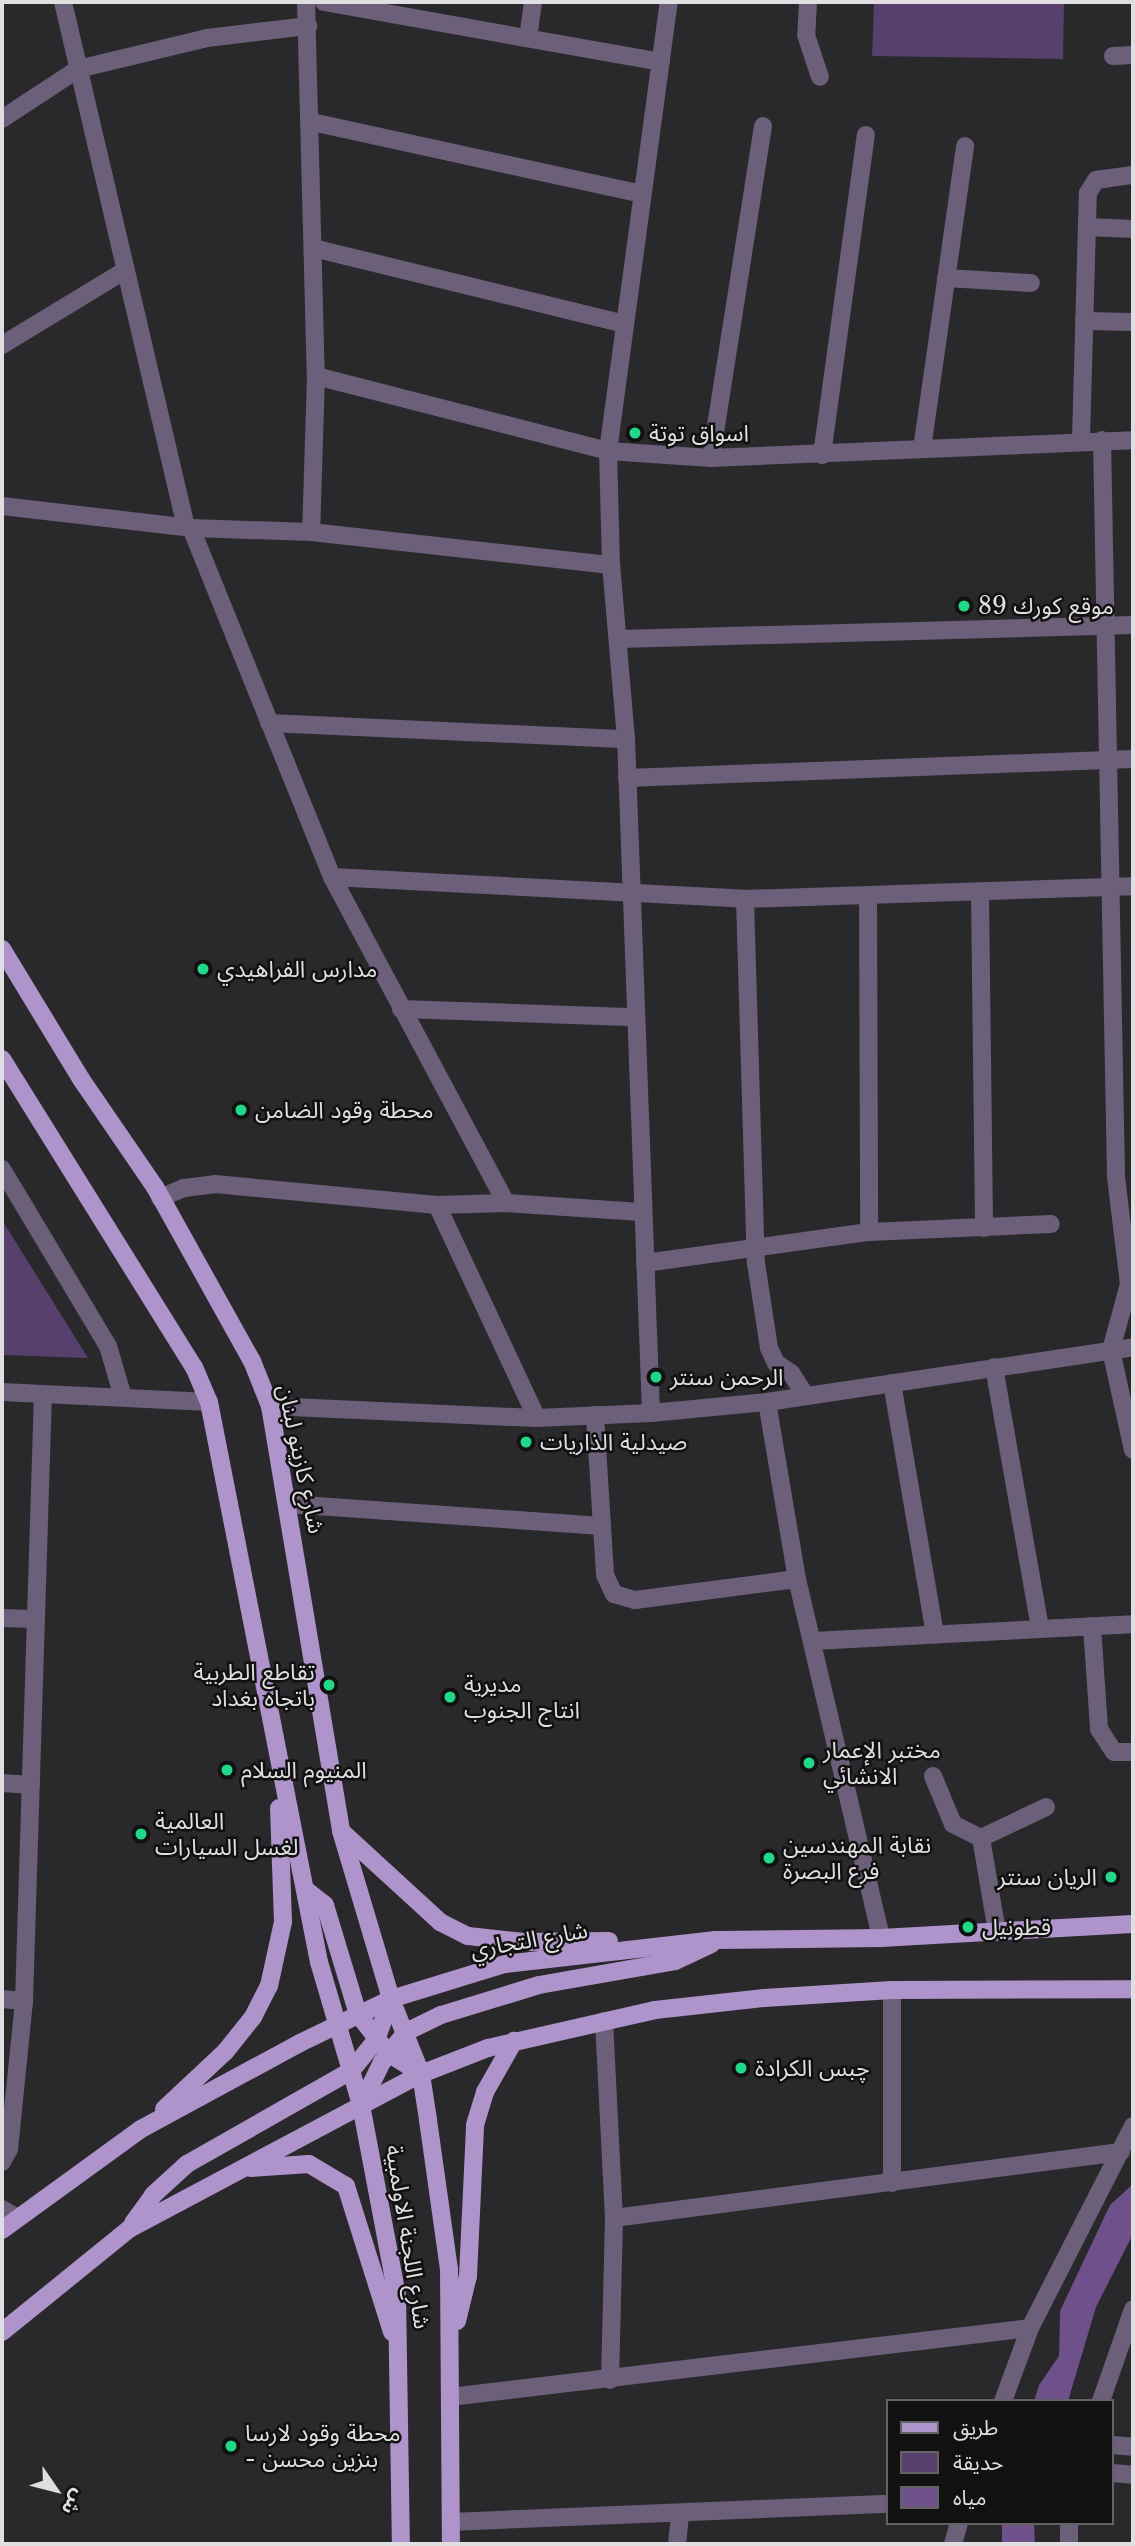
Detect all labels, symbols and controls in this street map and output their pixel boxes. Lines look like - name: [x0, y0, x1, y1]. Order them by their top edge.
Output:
- place label: اسواق توتة: [649, 419, 749, 447]
- marker: اسواق توتة: [627, 425, 643, 441]
- place label: موقع كورك 89: [978, 592, 1114, 620]
- marker: موقع كورك 89: [956, 598, 972, 614]
- place label: مدارس الفراهيدي: [217, 955, 377, 983]
- marker: مدارس الفراهيدي: [195, 961, 211, 977]
- place label: محطة وقود الضامن: [255, 1096, 434, 1124]
- marker: محطة وقود الضامن: [233, 1102, 249, 1118]
- place label: الرحمن سنتر: [670, 1363, 783, 1391]
- marker: الرحمن سنتر: [648, 1369, 664, 1385]
- street label: شارع كازينو لبنان: [272, 1382, 330, 1536]
- place label: صيدلية الذاريات: [540, 1428, 687, 1456]
- marker: صيدلية الذاريات: [518, 1434, 534, 1450]
- place label: تقاطع الطربية باتجاه بغداد: [194, 1658, 315, 1712]
- place label: مديرية انتاج الجنوب: [464, 1670, 580, 1724]
- marker: تقاطع الطربية باتجاه بغداد: [321, 1677, 337, 1693]
- marker: مديرية انتاج الجنوب: [442, 1689, 458, 1705]
- place label: مختبر الإعمار الانشائي: [823, 1736, 941, 1790]
- marker: مختبر الإعمار الانشائي: [801, 1755, 817, 1771]
- place label: المنيوم السلام: [241, 1756, 367, 1784]
- marker: المنيوم السلام: [219, 1762, 235, 1778]
- place label: العالمية لغسل السيارات: [155, 1807, 298, 1861]
- marker: العالمية لغسل السيارات: [133, 1826, 149, 1842]
- place label: نقابة المهندسين فرع البصرة: [783, 1831, 931, 1885]
- marker: نقابة المهندسين فرع البصرة: [761, 1850, 777, 1866]
- place label: الريان سنتر: [998, 1863, 1097, 1891]
- marker: الريان سنتر: [1103, 1869, 1119, 1885]
- place label: قطونيل: [982, 1913, 1051, 1941]
- street label: شارع التجاري: [468, 1916, 590, 1964]
- marker: قطونيل: [960, 1919, 976, 1935]
- place label: چبس الكرادة: [755, 2054, 870, 2082]
- marker: چبس الكرادة: [733, 2060, 749, 2076]
- street label: شارع اللجنة الاولمبية: [380, 2143, 436, 2331]
- legend: [886, 2399, 1114, 2525]
- text: طريق: [953, 2415, 998, 2441]
- place label: محطة وقود لارسا - بنزين محسن: [245, 2419, 401, 2473]
- marker: محطة وقود لارسا - بنزين محسن: [223, 2438, 239, 2454]
- text: حديقة: [953, 2450, 1003, 2476]
- north arrow: [21, 2455, 91, 2525]
- text: ش: [57, 2485, 90, 2520]
- text: مياه: [953, 2485, 986, 2511]

